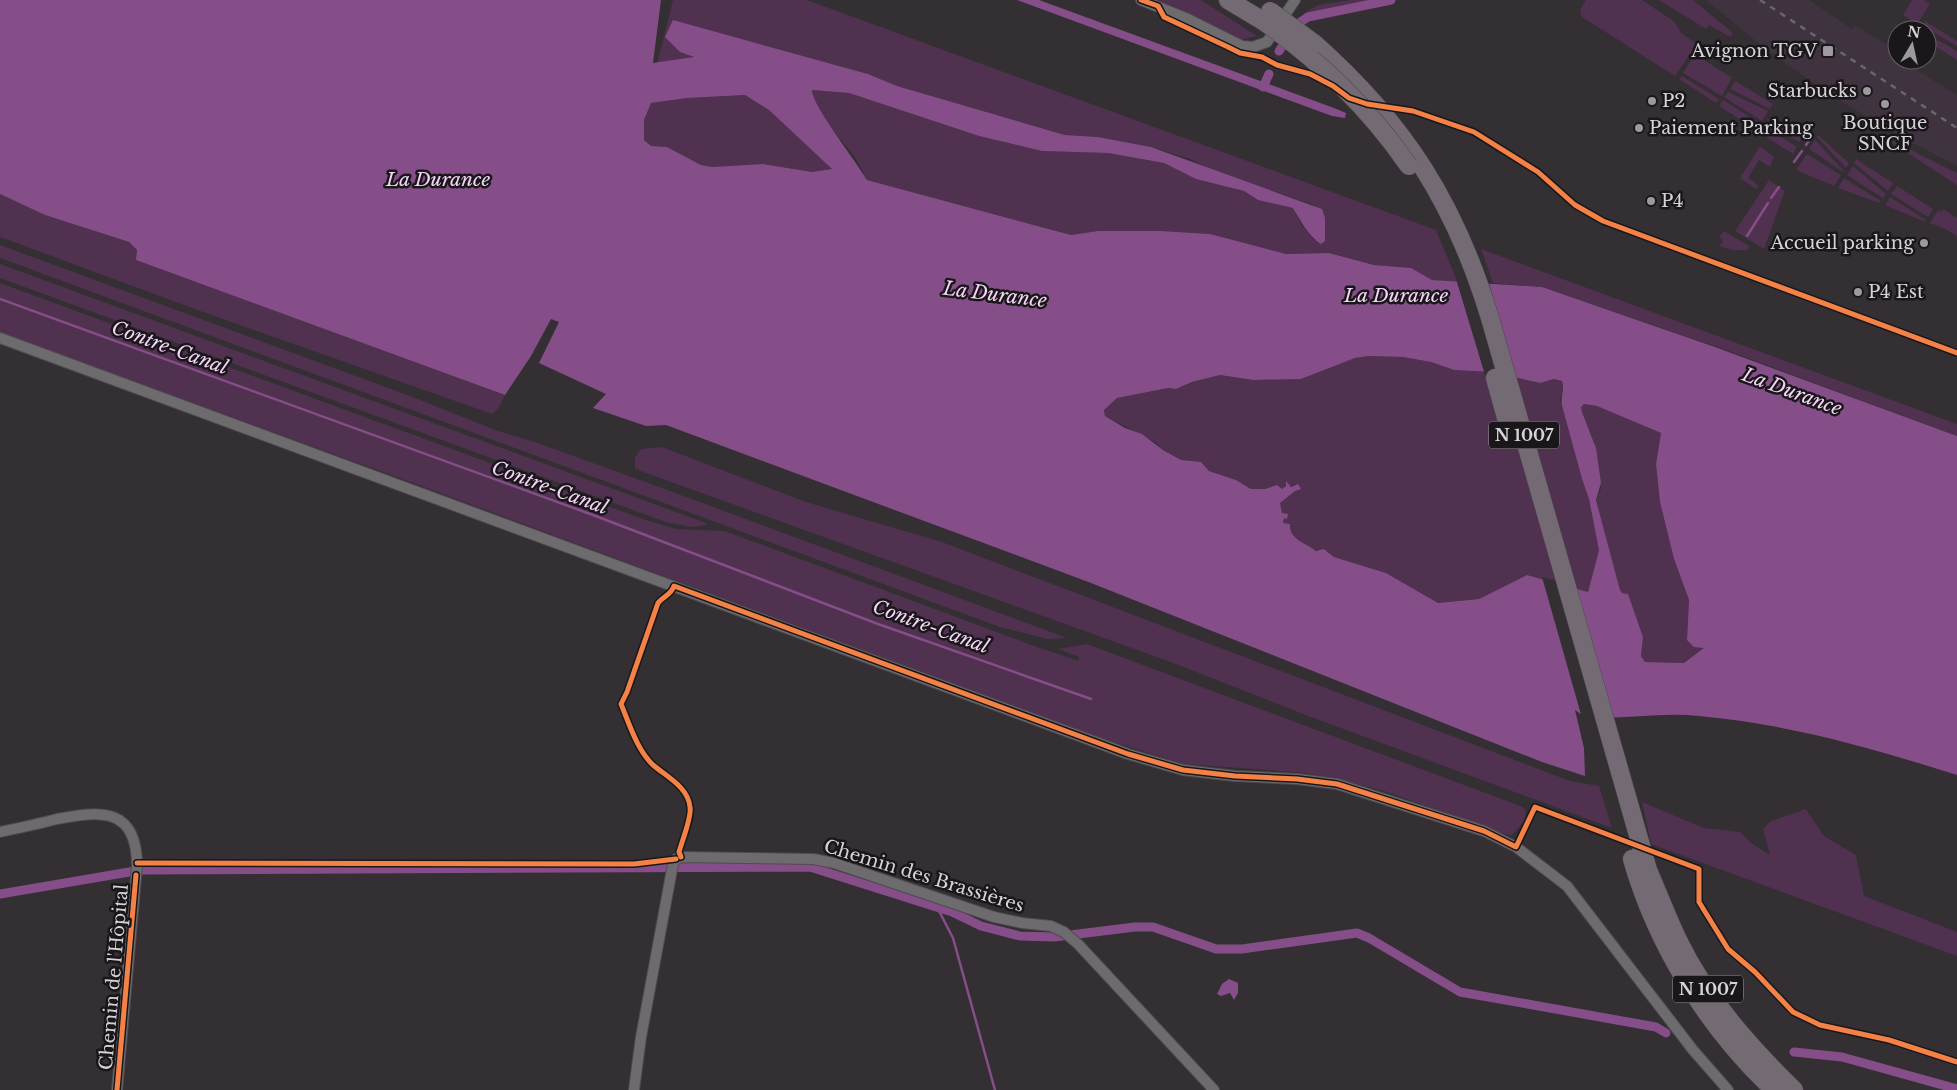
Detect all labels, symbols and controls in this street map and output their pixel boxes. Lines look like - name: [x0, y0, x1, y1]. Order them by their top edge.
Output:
- north arrow: [1887, 20, 1937, 70]
- text: N: [1906, 22, 1922, 42]
- place label: Avignon TGV: [1690, 40, 1818, 62]
- marker: Avignon TGV: [1821, 44, 1835, 58]
- place label: Starbucks: [1767, 80, 1857, 102]
- marker: Starbucks: [1861, 85, 1873, 97]
- place label: P2: [1662, 90, 1685, 112]
- marker: P2: [1646, 95, 1658, 107]
- marker: Boutique SNCF: [1879, 98, 1891, 110]
- place label: Boutique SNCF: [1843, 112, 1927, 155]
- place label: Paiement Parking: [1649, 117, 1813, 139]
- marker: Paiement Parking: [1633, 122, 1645, 134]
- water label: La Durance: [385, 168, 490, 191]
- place label: P4: [1661, 190, 1684, 212]
- marker: P4: [1645, 195, 1657, 207]
- place label: Accueil parking: [1769, 232, 1914, 254]
- marker: Accueil parking: [1918, 237, 1930, 249]
- water label: La Durance: [941, 277, 1048, 312]
- place label: P4 Est: [1868, 281, 1924, 303]
- water label: La Durance: [1343, 284, 1448, 307]
- marker: P4 Est: [1852, 286, 1864, 298]
- water label: Contre-Canal: [109, 316, 231, 379]
- water label: La Durance: [1738, 363, 1845, 420]
- road number: N 1007: [1489, 422, 1559, 448]
- water label: Contre-Canal: [489, 456, 611, 519]
- water label: Contre-Canal: [870, 595, 992, 658]
- street label: Chemin des Brassières: [821, 835, 1027, 917]
- street label: Chemin de l'Hôpital: [95, 883, 133, 1071]
- road number: N 1007: [1673, 976, 1743, 1002]

